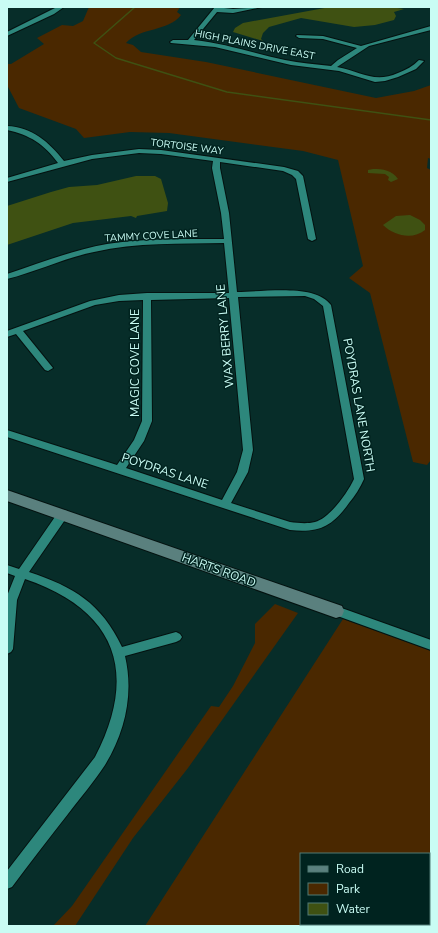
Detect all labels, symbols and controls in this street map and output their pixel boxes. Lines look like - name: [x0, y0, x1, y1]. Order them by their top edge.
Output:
- street label: HIGH PLAINS DRIVE EAST: [194, 26, 316, 63]
- street label: TORTOISE WAY: [150, 136, 225, 159]
- street label: TAMMY COVE LANE: [104, 227, 198, 245]
- street label: WAX BERRY LANE: [212, 283, 238, 389]
- street label: MAGIC COVE LANE: [127, 309, 143, 417]
- street label: POYDRAS LANE NORTH: [339, 337, 379, 473]
- street label: POYDRAS LANE: [120, 449, 210, 493]
- street label: HARTS ROAD: [180, 549, 258, 591]
- legend: [300, 853, 430, 925]
- text: Road: [336, 861, 364, 877]
- text: Park: [336, 881, 361, 897]
- text: Water: [336, 901, 370, 917]

